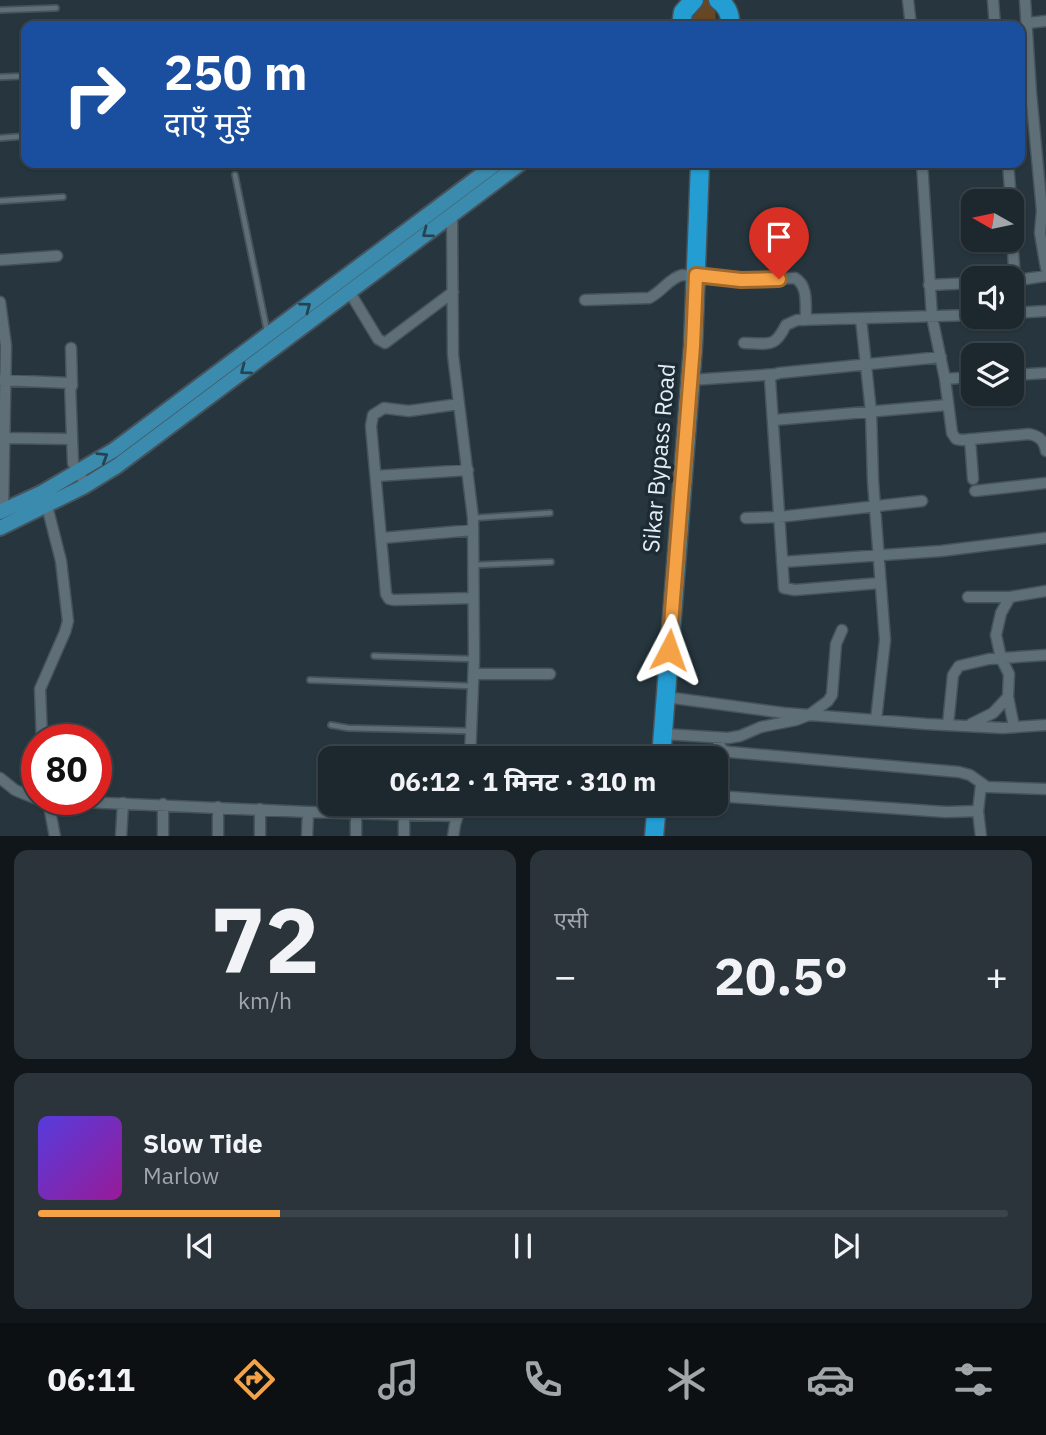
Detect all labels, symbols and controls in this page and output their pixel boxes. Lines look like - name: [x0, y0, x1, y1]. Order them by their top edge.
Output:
- text: 250 m: [164, 40, 308, 103]
- icon: right: [49, 49, 140, 140]
- text: दाएँ मुड़ें: [164, 102, 251, 144]
- north arrow: [961, 189, 1024, 252]
- map controls: [961, 189, 1024, 406]
- pin: [749, 207, 809, 279]
- icon: arrive: [760, 218, 798, 256]
- one-way arrow: [422, 224, 435, 237]
- button: sound: [961, 266, 1024, 329]
- one-way arrow: [298, 303, 311, 315]
- button: layers: [961, 343, 1024, 406]
- one-way arrow: [241, 362, 253, 374]
- street label: Sikar Bypass Road: [635, 362, 681, 554]
- one-way arrow: [96, 452, 109, 465]
- position arrow: [632, 613, 706, 687]
- speed limit sign: 80: [21, 724, 112, 815]
- text: 06:12 · 1 मिनट · 310 m: [390, 764, 656, 798]
- text: 72: [210, 880, 320, 998]
- text: एसी: [554, 904, 588, 934]
- text: 20.5°: [714, 942, 848, 1009]
- text: −: [554, 951, 577, 1000]
- text: +: [985, 951, 1008, 1000]
- text: km/h: [238, 985, 292, 1015]
- text: Slow Tide: [143, 1126, 263, 1160]
- text: Marlow: [143, 1160, 219, 1190]
- icon: previous: [181, 1227, 219, 1265]
- icon: pause: [504, 1227, 542, 1265]
- icon: next: [827, 1227, 865, 1265]
- icon: directions: [230, 1355, 279, 1404]
- icon: music: [374, 1355, 423, 1404]
- icon: phone: [518, 1355, 567, 1404]
- icon: climate: [662, 1355, 711, 1404]
- icon: car: [806, 1355, 855, 1404]
- icon: filters: [949, 1355, 998, 1404]
- text: 06:11: [47, 1358, 135, 1400]

